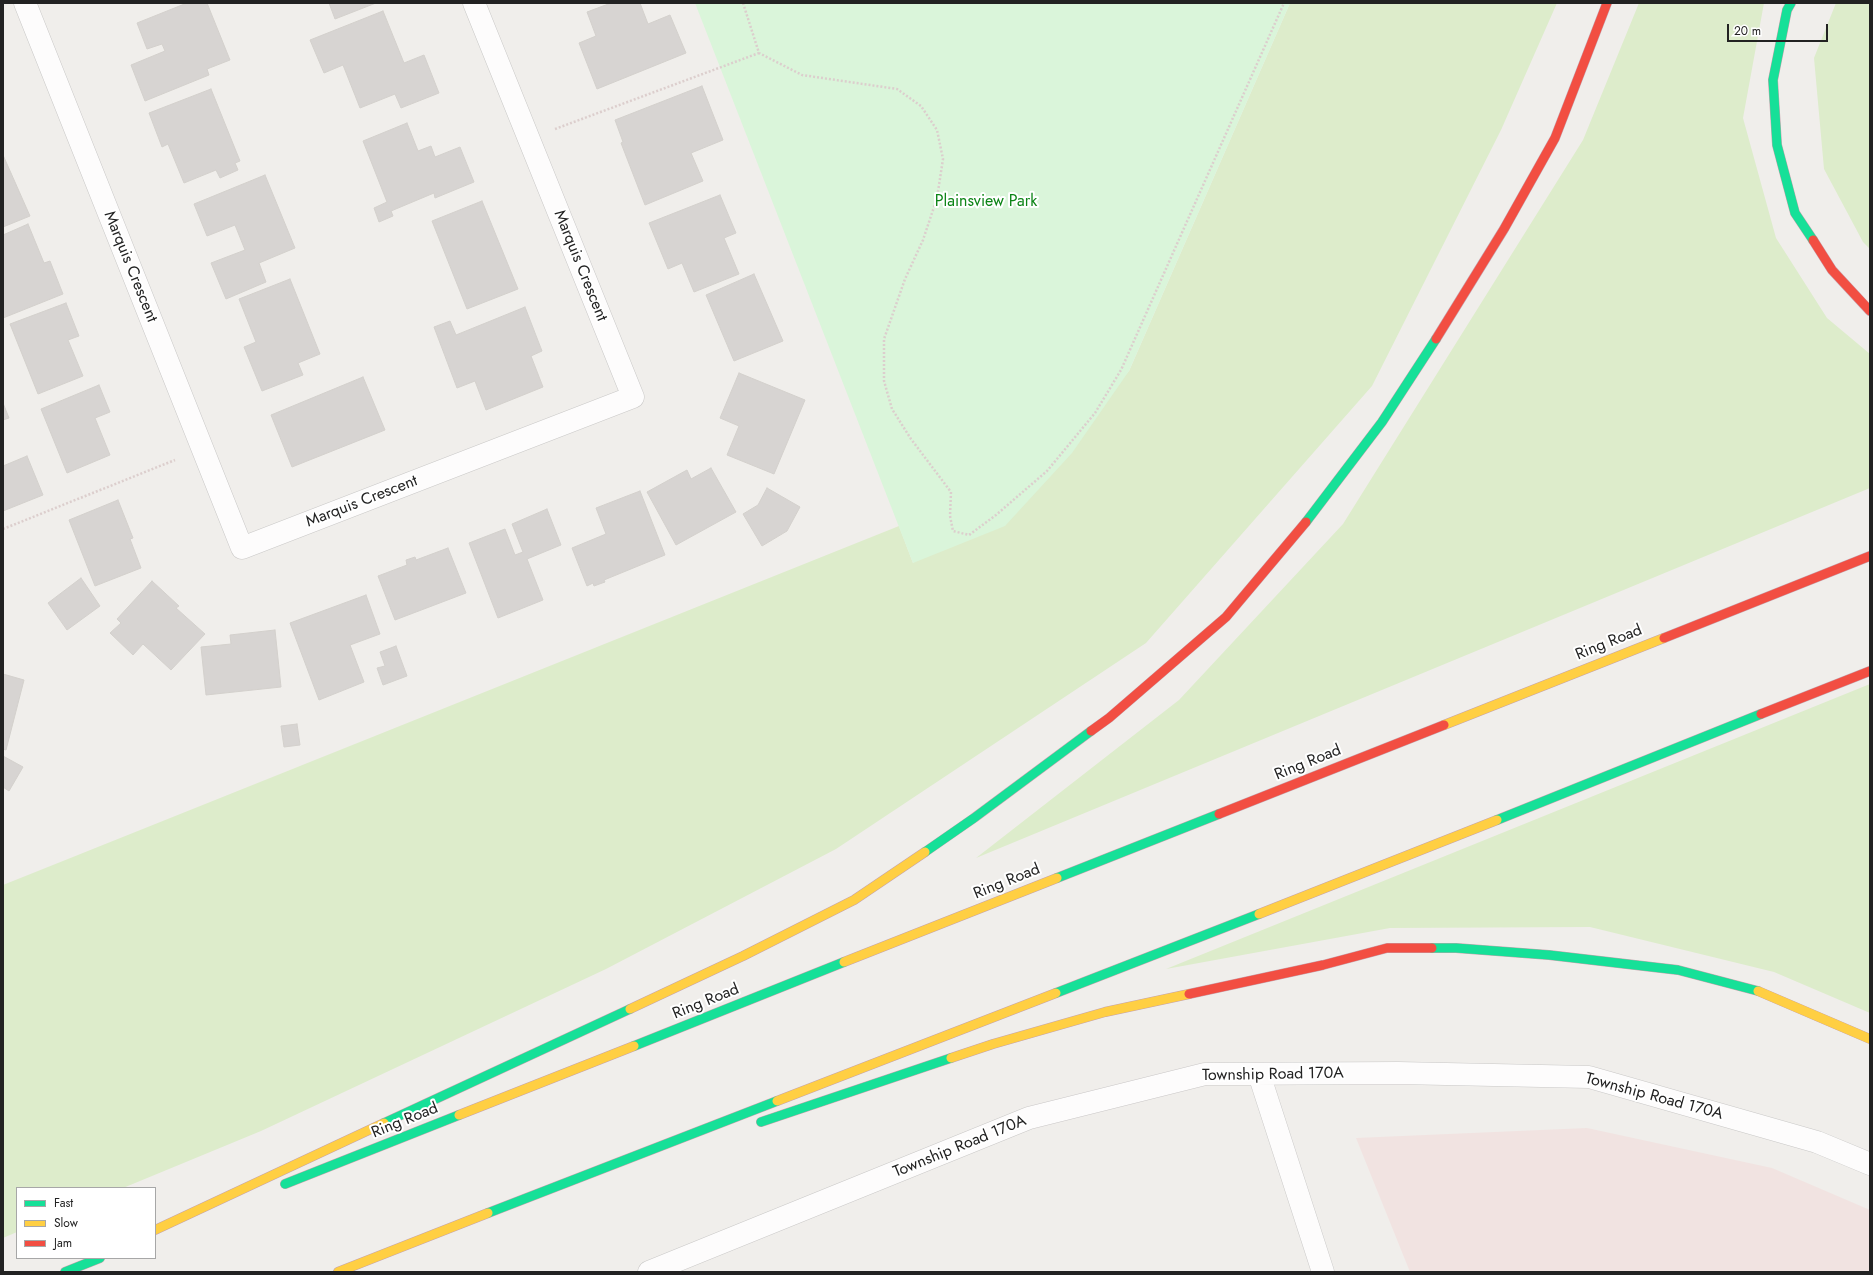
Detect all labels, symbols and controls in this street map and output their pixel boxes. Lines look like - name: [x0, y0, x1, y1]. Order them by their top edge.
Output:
- scale bar: [1729, 16, 1830, 42]
- text: 20 m: [1734, 22, 1761, 40]
- park label: Plainsview Park: [935, 192, 1037, 212]
- street label: Marquis Crescent: [549, 208, 611, 324]
- street label: Marquis Crescent: [99, 209, 161, 325]
- street label: Marquis Crescent: [304, 472, 420, 532]
- street label: Ring Road: [1573, 621, 1645, 665]
- street label: Ring Road: [1272, 741, 1344, 785]
- street label: Ring Road: [971, 860, 1043, 904]
- street label: Ring Road: [670, 980, 742, 1024]
- street label: Township Road 170A: [1202, 1064, 1344, 1086]
- street label: Township Road 170A: [1583, 1069, 1725, 1125]
- street label: Ring Road: [369, 1099, 441, 1143]
- street label: Township Road 170A: [891, 1112, 1029, 1182]
- legend: [16, 1187, 156, 1259]
- text: Fast: [54, 1194, 73, 1212]
- text: Slow: [54, 1214, 78, 1232]
- text: Jam: [54, 1234, 72, 1252]

